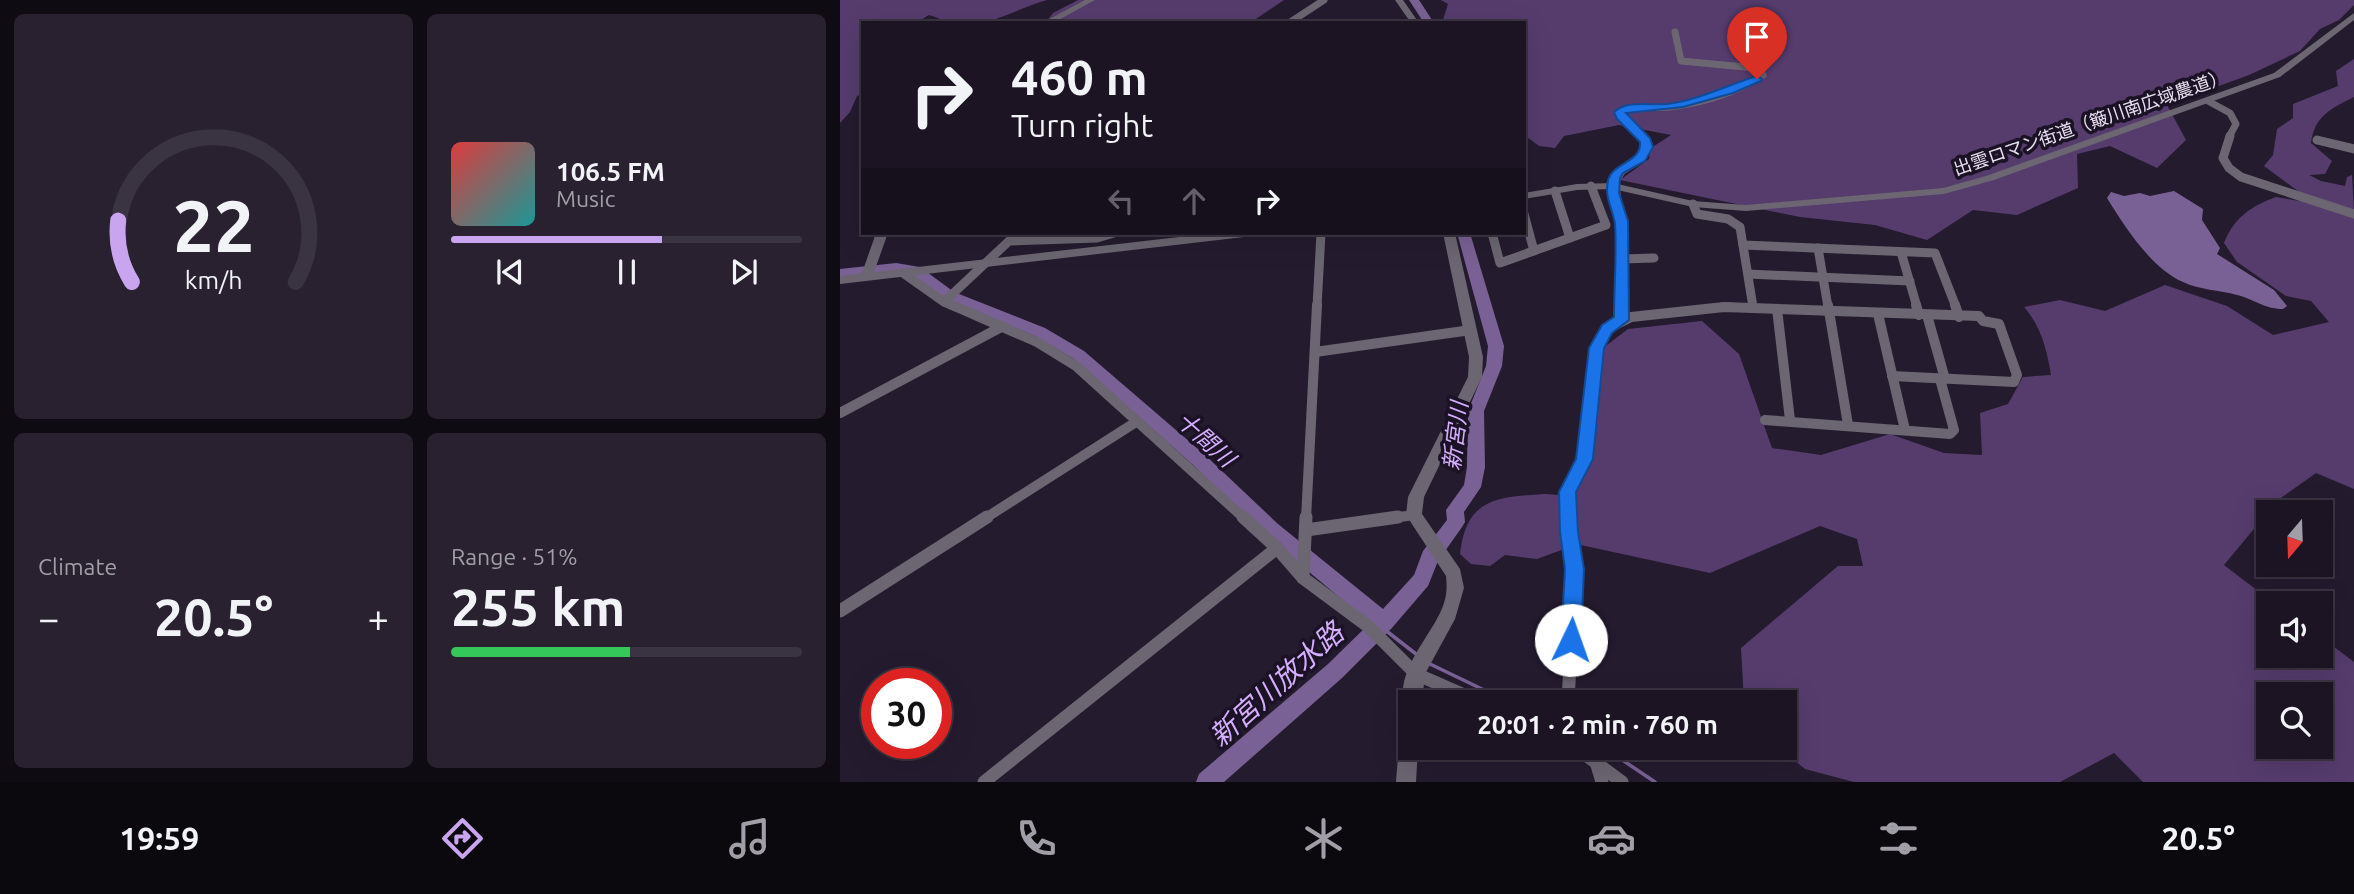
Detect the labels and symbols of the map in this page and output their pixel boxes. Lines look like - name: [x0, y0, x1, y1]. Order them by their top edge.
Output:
- pin: [1727, 7, 1787, 79]
- street label: 出雲ロマン街道（簸川南広域農道）: [1951, 66, 2229, 178]
- water label: 新宮川: [1438, 397, 1472, 472]
- water label: 十間川: [1172, 407, 1242, 473]
- north arrow: [2256, 500, 2333, 578]
- position arrow: [1534, 603, 1608, 677]
- water label: 新宮川放水路: [1203, 615, 1350, 752]
- speed limit sign: 30: [861, 668, 952, 759]

